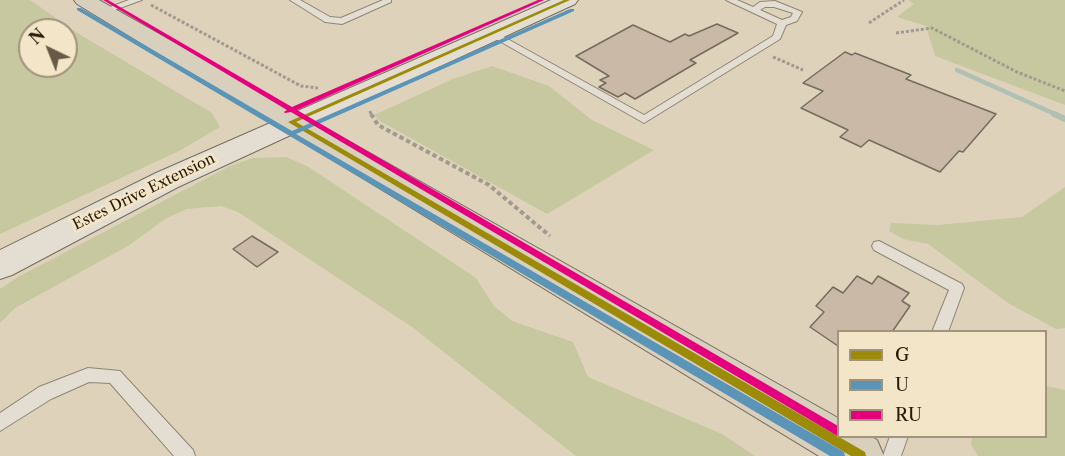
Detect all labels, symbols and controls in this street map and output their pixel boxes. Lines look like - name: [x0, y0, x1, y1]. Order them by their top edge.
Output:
- north arrow: [18, 18, 78, 78]
- text: N: [25, 24, 49, 48]
- street label: Estes Drive Extension: [70, 150, 218, 234]
- legend: [837, 330, 1047, 438]
- text: G: [895, 344, 910, 366]
- text: U: [895, 374, 909, 396]
- text: RU: [895, 404, 922, 426]

